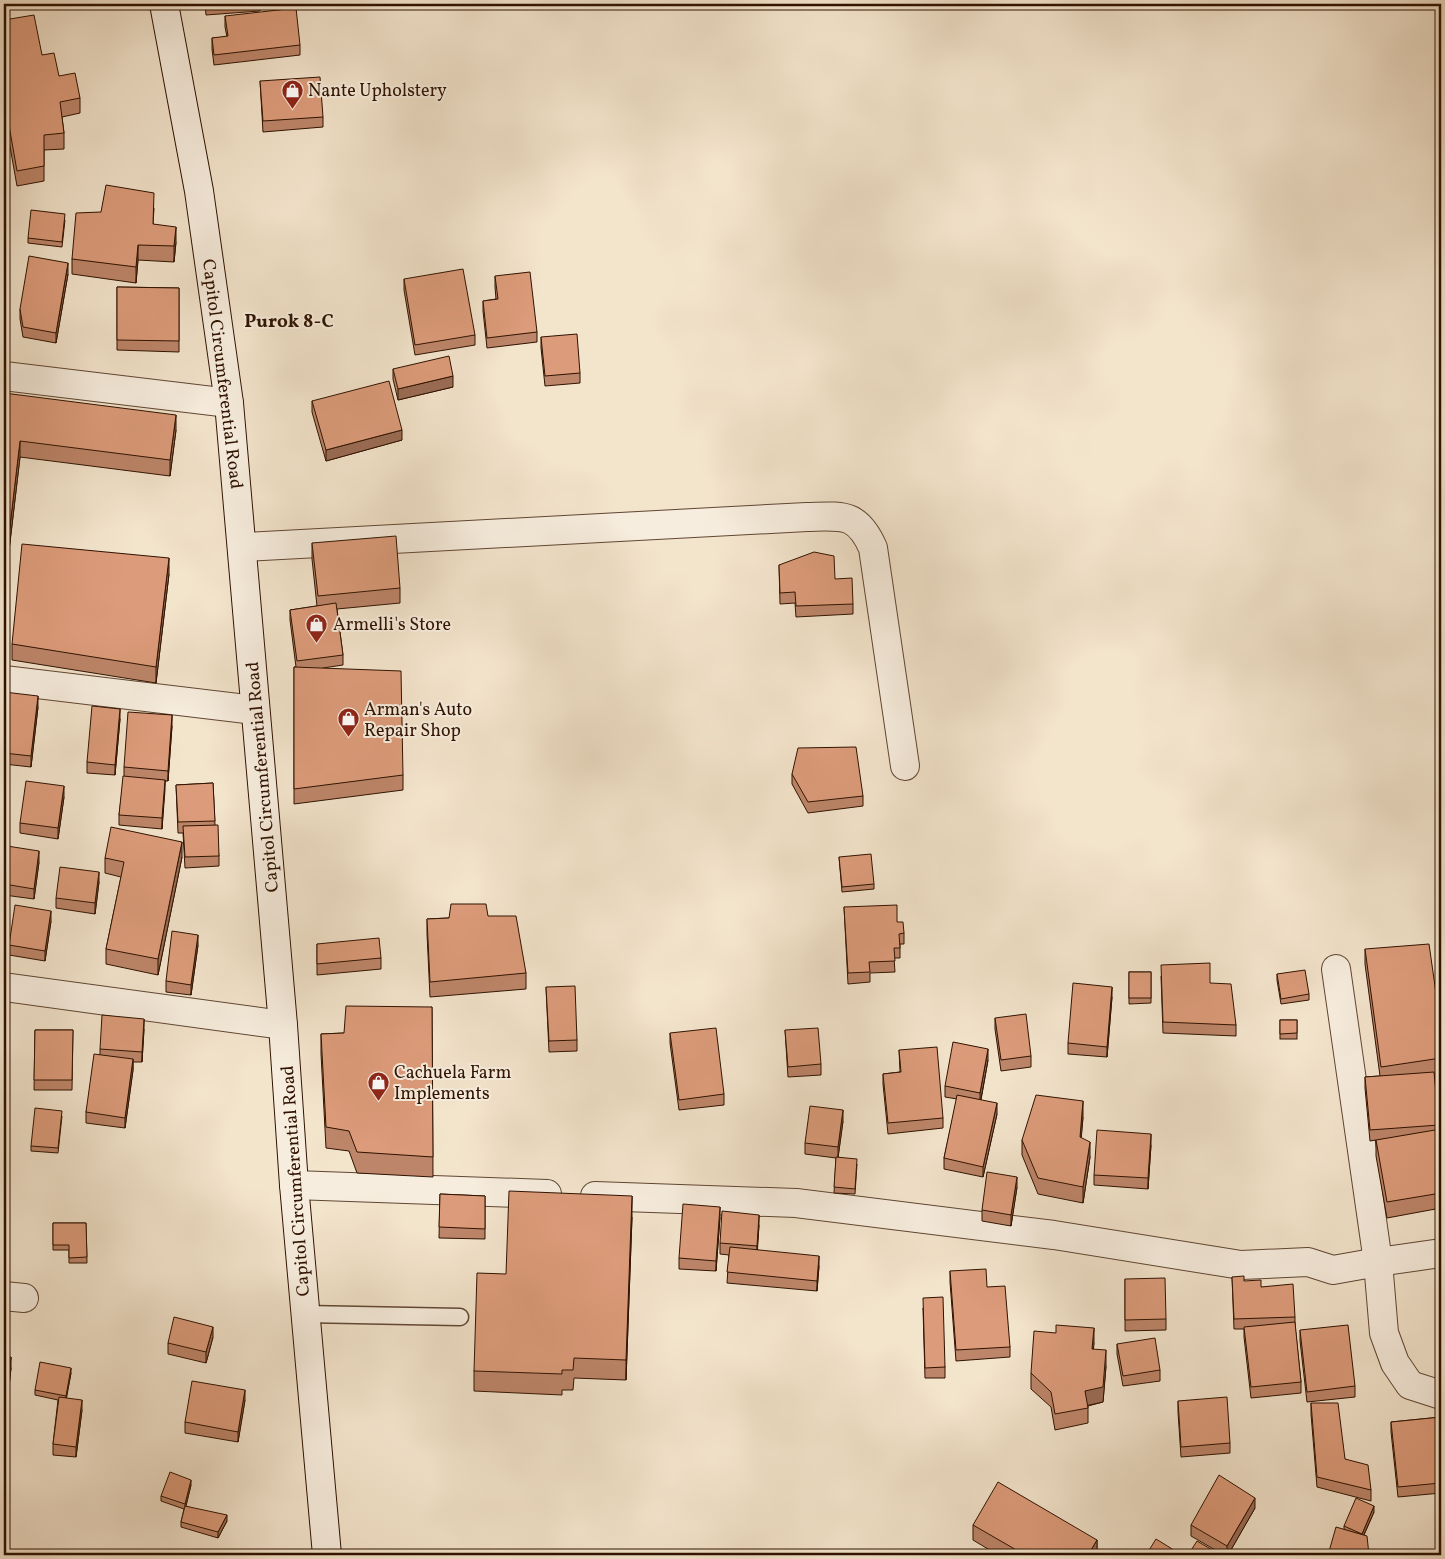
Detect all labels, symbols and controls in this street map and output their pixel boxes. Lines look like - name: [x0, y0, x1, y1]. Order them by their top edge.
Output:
- shop icon: Nante Upholstery: [280, 78, 304, 109]
- place label: Nante Upholstery: [308, 79, 447, 104]
- street label: Capitol Circumferential Road: [195, 258, 248, 491]
- district label: Purok 8-C: [244, 309, 334, 335]
- shop icon: Armelli's Store: [305, 612, 329, 643]
- place label: Armelli's Store: [333, 613, 451, 638]
- street label: Capitol Circumferential Road: [241, 660, 286, 893]
- place label: Arman's Auto Repair Shop: [364, 698, 472, 744]
- shop icon: Arman's Auto Repair Shop: [336, 707, 360, 738]
- place label: Cachuela Farm Implements: [394, 1061, 511, 1107]
- street label: Capitol Circumferential Road: [276, 1064, 317, 1297]
- shop icon: Cachuela Farm Implements: [366, 1070, 390, 1101]

